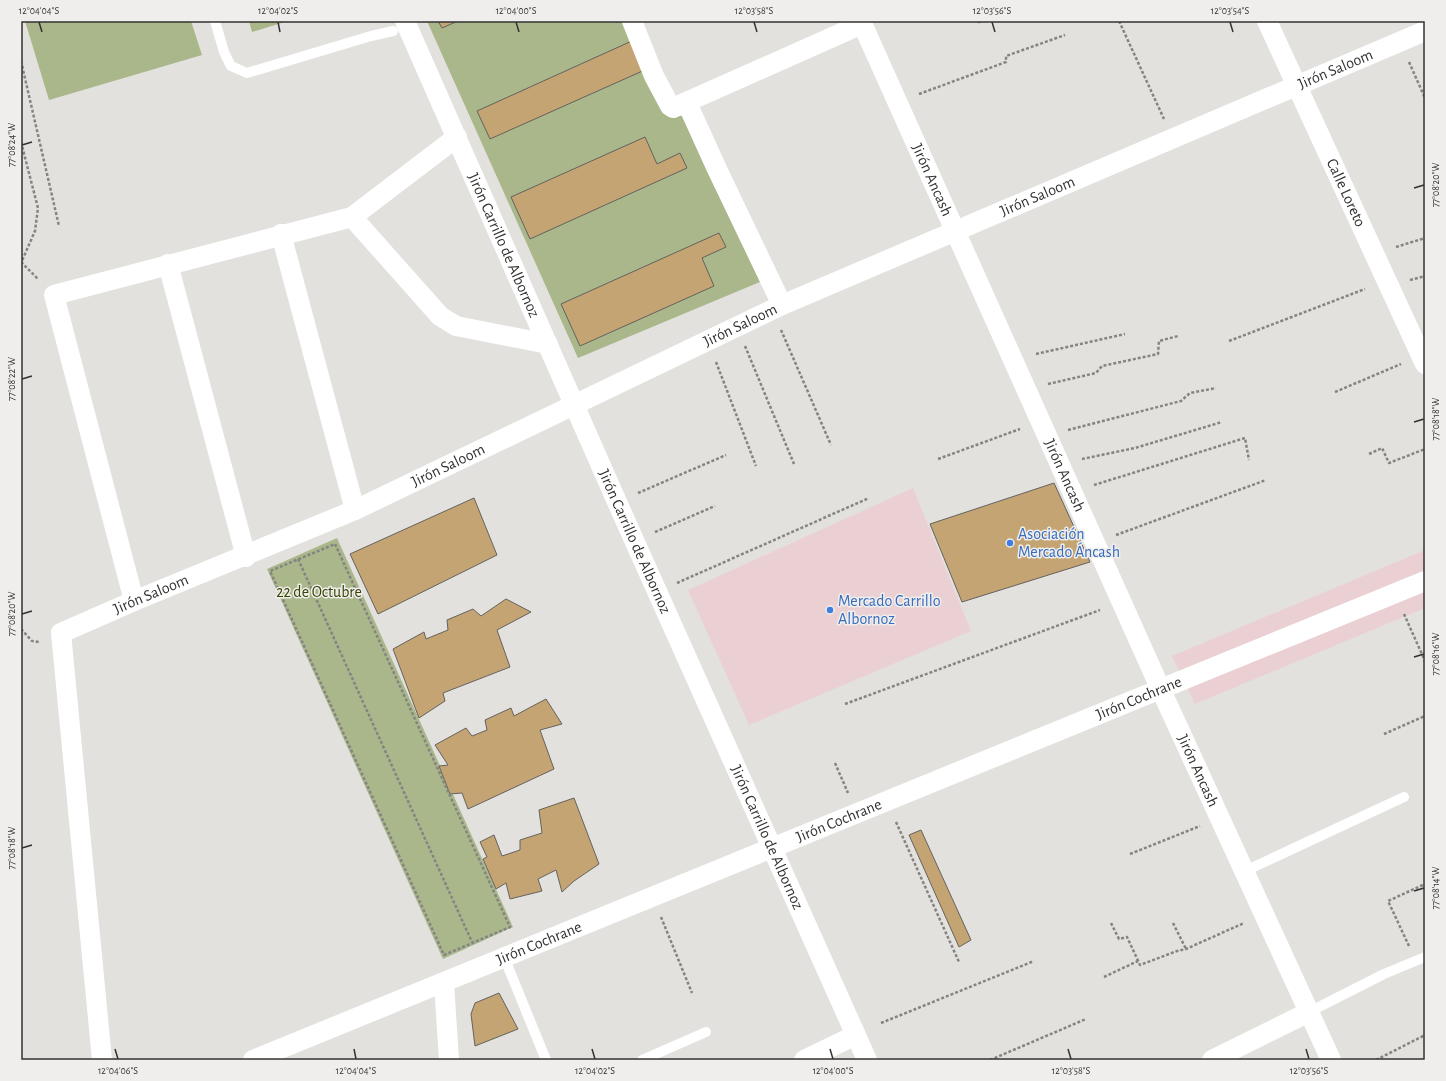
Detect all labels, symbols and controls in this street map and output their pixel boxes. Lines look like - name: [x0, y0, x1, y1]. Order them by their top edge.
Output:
- text: 12°04'04"S: [19, 6, 59, 16]
- text: 12°04'02"S: [258, 6, 298, 16]
- text: 12°04'00"S: [496, 6, 537, 16]
- text: 12°03'58"S: [735, 6, 773, 16]
- text: 12°03'56"S: [973, 6, 1011, 16]
- text: 12°03'54"S: [1211, 6, 1250, 16]
- street label: Jirón Saloom: [1296, 46, 1375, 92]
- text: 77°08'24"W: [7, 123, 17, 167]
- street label: Jirón Ancash: [909, 141, 955, 218]
- street label: Calle Loreto: [1324, 156, 1369, 229]
- text: 77°08'20"W: [1431, 163, 1441, 207]
- street label: Jirón Carrillo de Albornoz: [465, 171, 543, 320]
- street label: Jirón Saloom: [998, 173, 1077, 219]
- street label: Jirón Saloom: [701, 301, 780, 349]
- text: 77°08'22"W: [7, 357, 17, 401]
- text: 77°08'18"W: [1431, 397, 1441, 441]
- street label: Jirón Ancash: [1042, 437, 1088, 514]
- street label: Jirón Saloom: [409, 441, 487, 490]
- street label: Jirón Carrillo de Albornoz: [596, 467, 674, 616]
- place label: Asociación Mercado Áncash: [1018, 526, 1120, 560]
- marker: Asociación Mercado Áncash: [1005, 538, 1015, 548]
- street label: Jirón Saloom: [111, 571, 191, 617]
- park label: 22 de Octubre: [276, 584, 362, 600]
- text: 77°08'20"W: [7, 592, 17, 636]
- place label: Mercado Carrillo Albornoz: [838, 593, 941, 627]
- marker: Mercado Carrillo Albornoz: [825, 605, 835, 615]
- text: 77°08'16"W: [1431, 632, 1441, 675]
- street label: Jirón Cochrane: [1094, 673, 1184, 723]
- street label: Jirón Ancash: [1175, 732, 1222, 809]
- street label: Jirón Carrillo de Albornoz: [728, 763, 807, 912]
- street label: Jirón Cochrane: [794, 796, 884, 845]
- text: 77°08'18"W: [7, 826, 17, 870]
- text: 77°08'14"W: [1431, 866, 1441, 910]
- street label: Jirón Cochrane: [494, 919, 584, 968]
- text: 12°04'06"S: [98, 1066, 138, 1076]
- text: 12°04'04"S: [336, 1066, 376, 1076]
- text: 12°04'02"S: [575, 1066, 615, 1076]
- text: 12°04'00"S: [813, 1066, 854, 1076]
- text: 12°03'58"S: [1052, 1066, 1090, 1076]
- text: 12°03'56"S: [1290, 1066, 1328, 1076]

